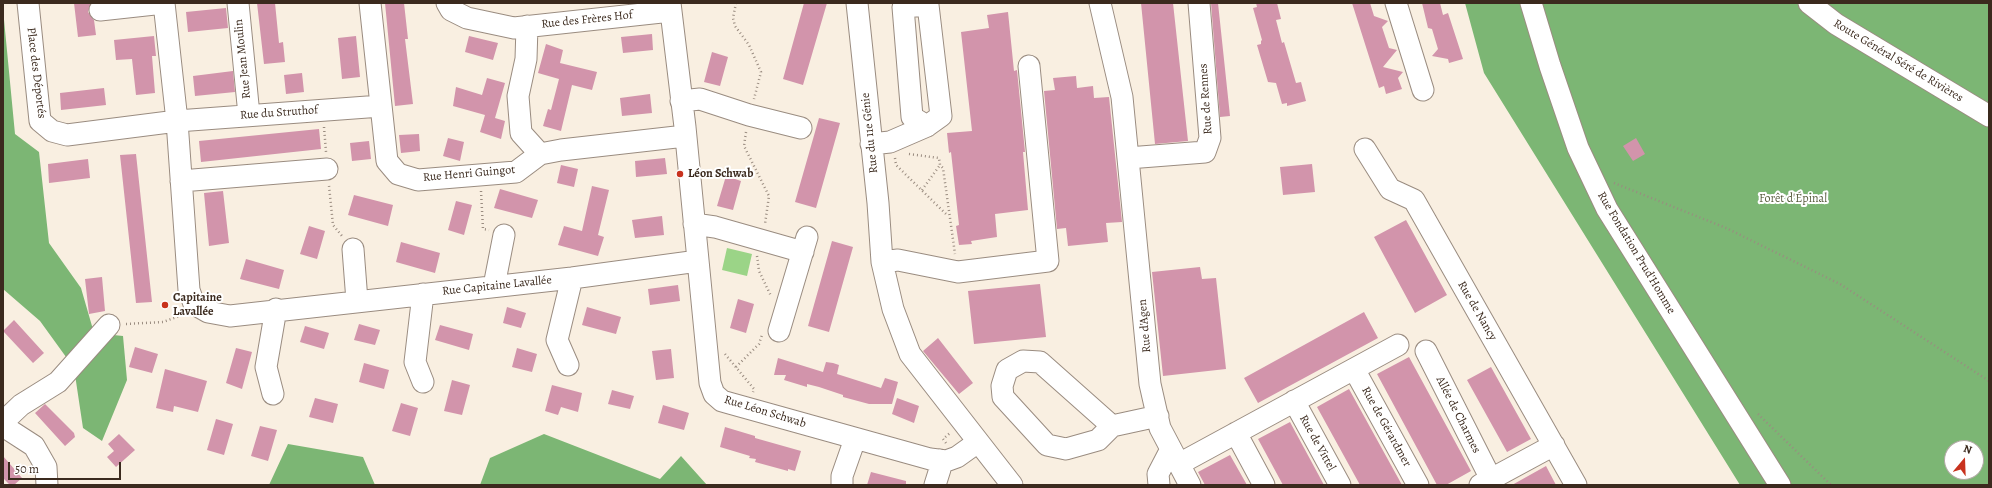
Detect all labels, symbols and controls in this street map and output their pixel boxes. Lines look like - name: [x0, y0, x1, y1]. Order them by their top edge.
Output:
- street label: Rue des Frères Hof: [541, 8, 633, 32]
- street label: Route Général Séré de Rivières: [1830, 16, 1966, 106]
- street label: Rue Jean Moulin: [232, 19, 254, 99]
- street label: Place des Déportés: [23, 27, 49, 119]
- street label: Rue de Rennes: [1196, 63, 1216, 135]
- street label: Rue du 11e Génie: [859, 92, 881, 174]
- street label: Rue du Struthof: [239, 103, 319, 123]
- street label: Rue Henri Guingot: [422, 163, 516, 185]
- place label: Léon Schwab: [688, 167, 753, 181]
- marker: Léon Schwab: [675, 169, 685, 179]
- street label: Rue Fondation Prud'Homme: [1594, 189, 1678, 317]
- park label: Forêt d'Épinal: [1759, 192, 1827, 206]
- street label: Rue Capitaine Lavallée: [441, 273, 553, 299]
- street label: Rue de Nancy: [1454, 279, 1500, 343]
- place label: Capitaine Lavallée: [173, 291, 222, 319]
- street label: Rue d'Agen: [1135, 299, 1155, 353]
- marker: Capitaine Lavallée: [160, 300, 170, 310]
- street label: Allée de Charmes: [1432, 374, 1484, 456]
- street label: Rue de Gérardmer: [1358, 384, 1414, 470]
- street label: Rue Léon Schwab: [722, 393, 808, 431]
- street label: Rue de Vittel: [1296, 412, 1338, 474]
- north arrow: [1944, 440, 1984, 480]
- text: N: [1962, 441, 1974, 458]
- scale bar: [10, 454, 123, 480]
- text: 50 m: [15, 461, 39, 477]

